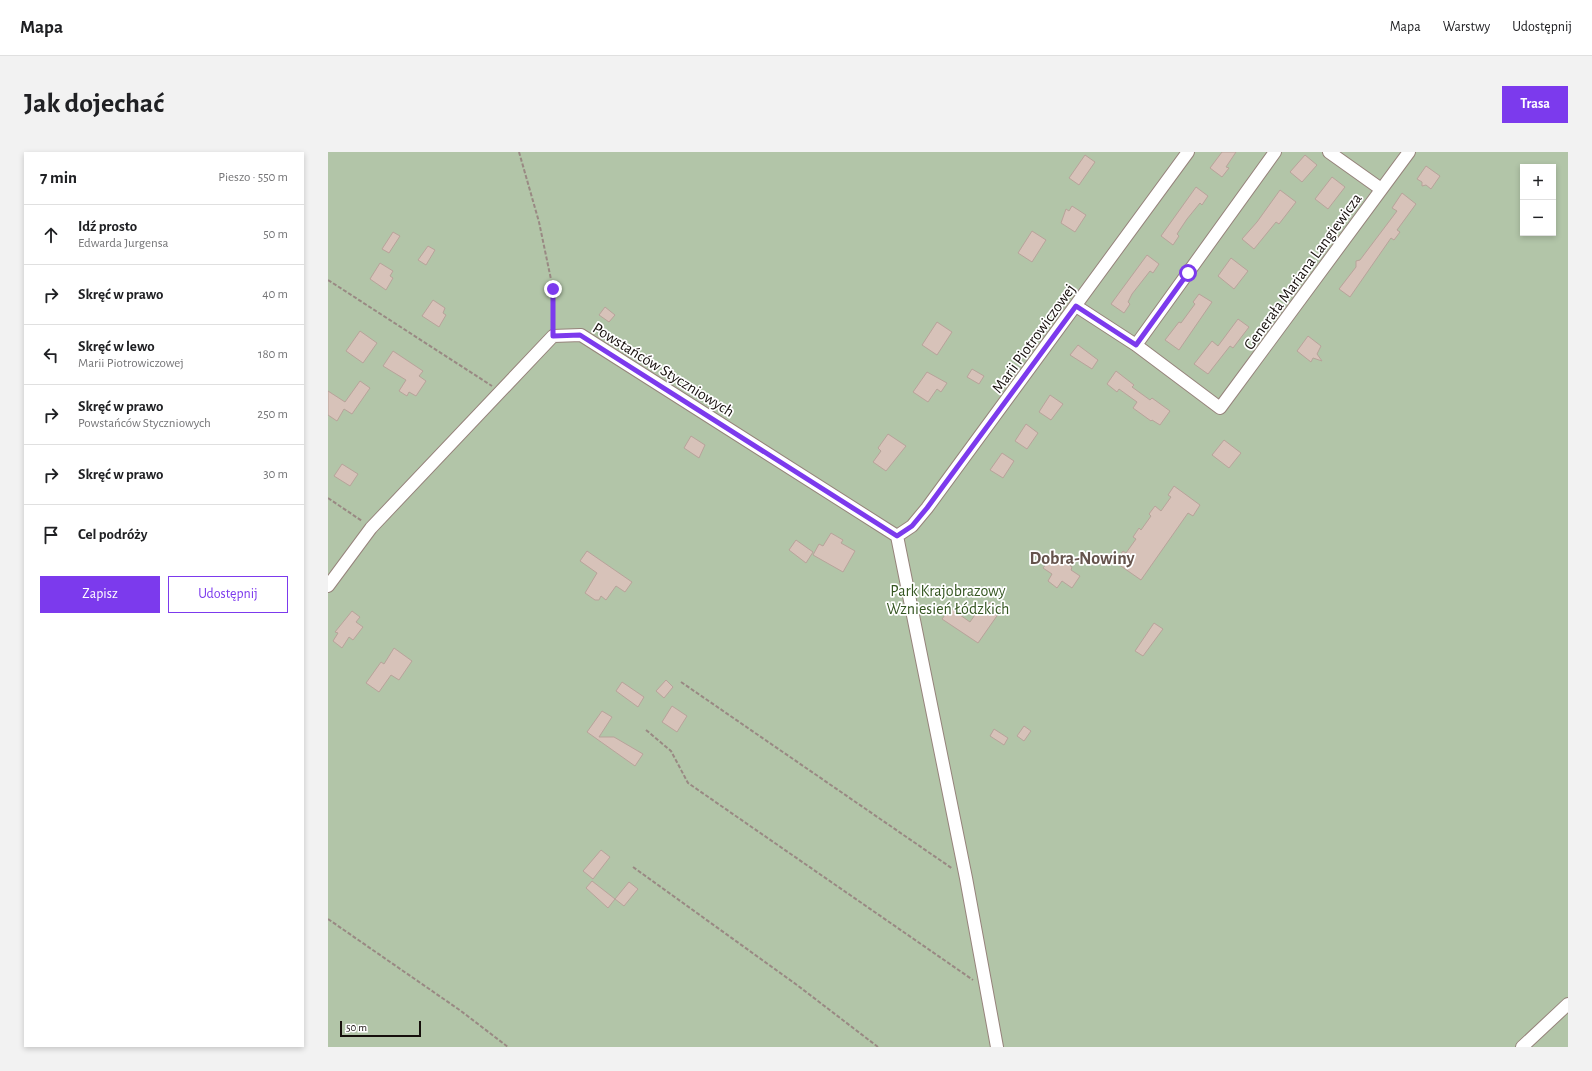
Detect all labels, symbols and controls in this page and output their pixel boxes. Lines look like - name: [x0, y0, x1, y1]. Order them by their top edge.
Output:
- text: Mapa: [20, 18, 63, 37]
- text: Mapa: [1390, 20, 1421, 34]
- text: Warstwy: [1443, 20, 1490, 34]
- text: Udostępnij: [1512, 20, 1572, 34]
- button: Trasa: [1502, 86, 1568, 123]
- text: Jak dojechać: [24, 90, 164, 118]
- map controls: [1520, 164, 1556, 236]
- button: +: [1520, 164, 1556, 200]
- text: 7 min: [40, 169, 77, 186]
- text: Pieszo · 550 m: [218, 171, 288, 184]
- street label: Generała Mariana Langiewicza: [1241, 190, 1365, 353]
- button: −: [1520, 200, 1556, 236]
- text: Idź prosto: [78, 219, 137, 234]
- icon: ahead: [40, 224, 62, 246]
- text: 50 m: [263, 228, 288, 241]
- text: Edwarda Jurgensa: [78, 237, 169, 250]
- route start: [1179, 264, 1197, 282]
- route end: [544, 280, 562, 298]
- street label: Marii Piotrowiczowej: [989, 281, 1079, 397]
- icon: right: [40, 284, 62, 306]
- text: Skręć w prawo: [78, 287, 163, 302]
- text: 40 m: [262, 288, 288, 301]
- street label: Powstańców Styczniowych: [589, 320, 737, 421]
- text: Skręć w lewo: [78, 339, 155, 354]
- icon: left: [40, 344, 62, 366]
- text: 180 m: [258, 348, 288, 361]
- text: Marii Piotrowiczowej: [78, 357, 184, 370]
- text: Skręć w prawo: [78, 399, 163, 414]
- icon: right: [40, 404, 62, 426]
- text: 250 m: [257, 408, 288, 421]
- text: Powstańców Styczniowych: [78, 417, 211, 430]
- icon: right: [40, 464, 62, 486]
- text: Skręć w prawo: [78, 467, 163, 482]
- text: 30 m: [263, 468, 288, 481]
- icon: arrive: [40, 524, 62, 546]
- text: Cel podróży: [78, 527, 147, 542]
- district label: Dobra-Nowiny: [1030, 550, 1135, 568]
- button: Zapisz: [40, 576, 160, 613]
- button: Udostępnij: [168, 576, 288, 613]
- park label: Park Krajobrazowy Wzniesień Łódzkich: [887, 583, 1009, 617]
- scale bar: [340, 1019, 421, 1038]
- text: 50 m: [346, 1022, 367, 1033]

